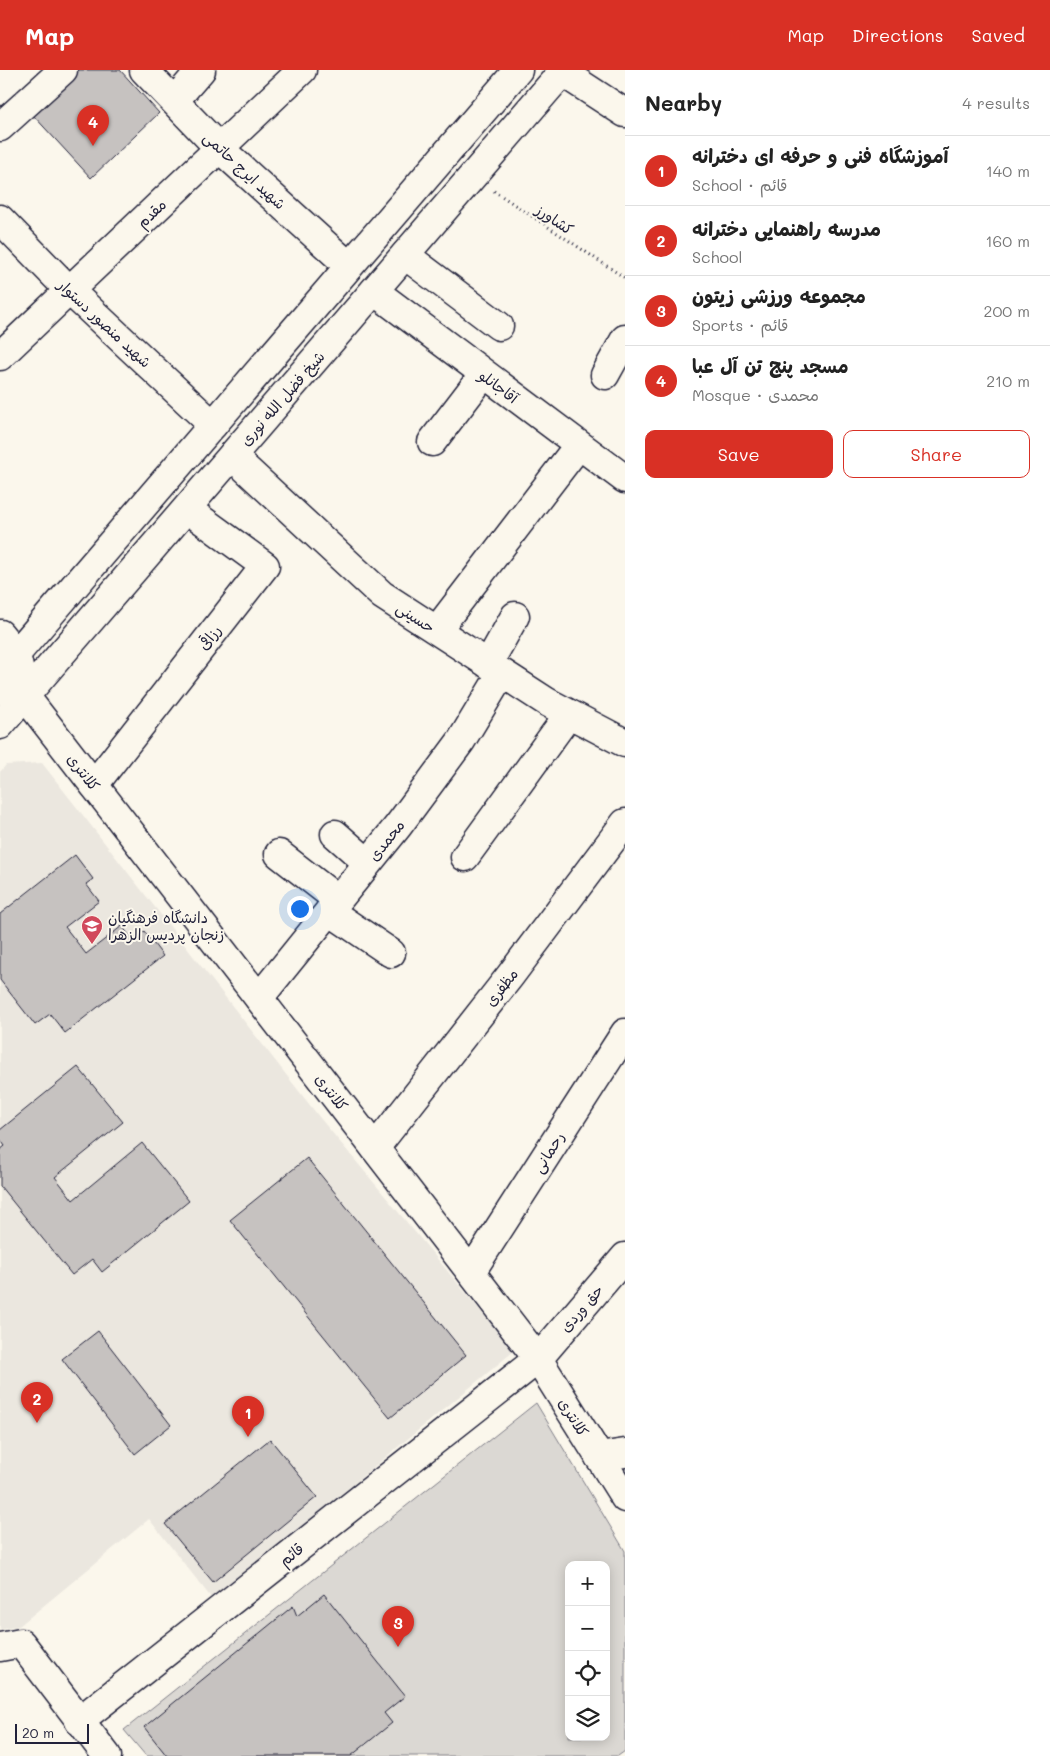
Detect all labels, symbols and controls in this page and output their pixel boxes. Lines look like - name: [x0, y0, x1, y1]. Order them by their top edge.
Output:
- text: Map: [25, 20, 74, 51]
- text: Map: [787, 23, 824, 47]
- text: Directions: [852, 23, 944, 47]
- text: Saved: [972, 23, 1025, 47]
- text: Nearby: [645, 89, 722, 116]
- text: 4 results: [962, 92, 1030, 113]
- pin: 4: [77, 105, 109, 146]
- street label: شهید ایرج حاتمی: [199, 127, 290, 214]
- text: آموزشگاه فنی و حرفه ای دخترانه: [692, 143, 948, 168]
- text: 1: [657, 160, 665, 181]
- text: 140 m: [986, 160, 1030, 181]
- text: School · قائم: [692, 174, 788, 195]
- street label: مقدم: [132, 194, 171, 233]
- street label: کشاورز: [531, 199, 578, 239]
- text: مدرسه راهنمایی دخترانه: [692, 216, 881, 241]
- text: 2: [657, 230, 665, 251]
- text: 160 m: [985, 230, 1030, 251]
- text: School: [692, 246, 742, 267]
- street label: شهید منصور دستوار: [53, 274, 156, 371]
- text: مجموعه ورزشی زیتون: [692, 283, 866, 308]
- text: 3: [656, 300, 666, 321]
- text: 200 m: [983, 300, 1030, 321]
- text: Sports · قائم: [692, 314, 788, 335]
- street label: شیخ فضل الله نوری: [235, 346, 329, 450]
- text: مسجد پنج تن آل عبا: [692, 353, 848, 378]
- street label: آقاجانلو: [474, 364, 524, 409]
- text: 4: [656, 370, 666, 391]
- text: 210 m: [986, 370, 1030, 391]
- text: Mosque · محمدی: [692, 384, 819, 405]
- button: Save: [645, 430, 833, 478]
- button: Share: [843, 430, 1030, 478]
- street label: حسینی: [392, 597, 439, 638]
- street label: رزاقی: [193, 620, 225, 654]
- street label: کلانتری: [63, 749, 105, 795]
- street label: محمدی: [363, 815, 409, 865]
- your location: [287, 896, 313, 922]
- place label: دانشگاه فرهنگیان زنجان پردیس الزهرا: [108, 907, 224, 945]
- school or university icon: دانشگاه فرهنگیان زنجان پردیس الزهرا: [80, 914, 104, 945]
- street label: مظفری: [480, 964, 522, 1010]
- street label: کلانتری: [311, 1069, 353, 1115]
- street label: رحمانی: [528, 1128, 569, 1177]
- street label: حق وردی: [555, 1280, 607, 1336]
- pin: 2: [21, 1382, 53, 1423]
- street label: کلانتری: [554, 1394, 594, 1440]
- pin: 1: [232, 1396, 264, 1437]
- street label: قائم: [275, 1538, 309, 1572]
- map controls: [565, 1561, 610, 1741]
- button: +: [565, 1561, 610, 1606]
- pin: 3: [382, 1606, 414, 1647]
- button: −: [565, 1606, 610, 1651]
- button: locate: [565, 1651, 610, 1696]
- button: layers: [565, 1696, 610, 1741]
- scale bar: [15, 1721, 89, 1744]
- text: 20 m: [22, 1723, 54, 1742]

